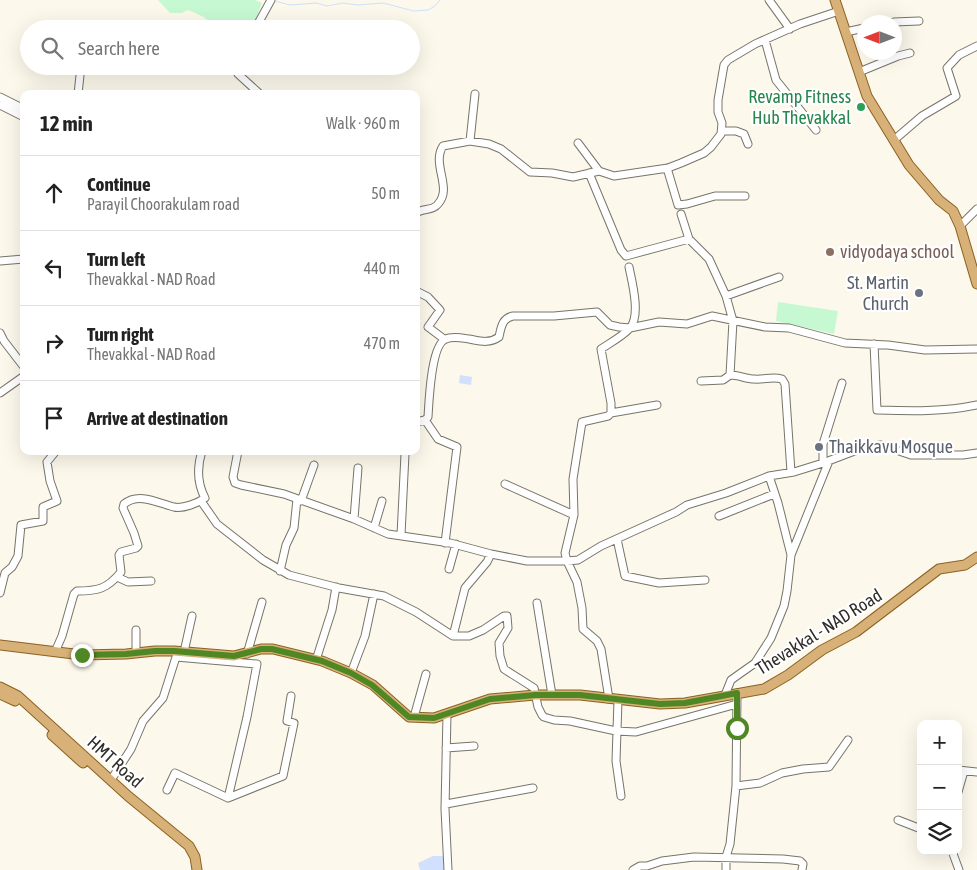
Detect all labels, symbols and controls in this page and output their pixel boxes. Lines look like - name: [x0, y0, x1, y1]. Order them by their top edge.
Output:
- north arrow: [857, 15, 902, 60]
- search box: [20, 20, 420, 75]
- icon: search: [38, 34, 66, 62]
- text: Search here: [78, 37, 160, 59]
- place label: Revamp Fitness Hub Thevakkal: [748, 86, 851, 128]
- marker: Revamp Fitness Hub Thevakkal: [855, 101, 867, 113]
- text: 12 min: [40, 111, 93, 135]
- text: Walk · 960 m: [326, 114, 400, 132]
- text: Continue: [87, 173, 151, 195]
- icon: ahead: [40, 179, 68, 207]
- text: 50 m: [371, 184, 400, 202]
- text: Parayil Choorakulam road: [87, 195, 240, 213]
- place label: vidyodaya school: [840, 241, 954, 262]
- marker: vidyodaya school: [824, 246, 836, 258]
- text: Turn left: [87, 248, 145, 270]
- icon: left: [40, 254, 68, 282]
- text: 440 m: [364, 259, 400, 277]
- text: Thevakkal - NAD Road: [87, 270, 216, 288]
- place label: St. Martin Church: [847, 272, 909, 314]
- marker: St. Martin Church: [913, 287, 925, 299]
- text: Turn right: [87, 323, 154, 345]
- icon: right: [40, 329, 68, 357]
- text: 470 m: [364, 334, 400, 352]
- text: Thevakkal - NAD Road: [87, 345, 216, 363]
- icon: arrive: [40, 404, 68, 432]
- text: Arrive at destination: [87, 407, 228, 429]
- place label: Thaikkavu Mosque: [829, 436, 953, 457]
- marker: Thaikkavu Mosque: [813, 441, 825, 453]
- street label: Thevakkal - NAD Road: [752, 584, 886, 679]
- route end: [71, 644, 94, 667]
- route start: [726, 717, 749, 740]
- map controls: [917, 720, 962, 855]
- button: +: [917, 720, 962, 765]
- street label: HMT Road: [83, 731, 147, 792]
- button: −: [917, 765, 962, 810]
- button: layers: [917, 810, 962, 855]

